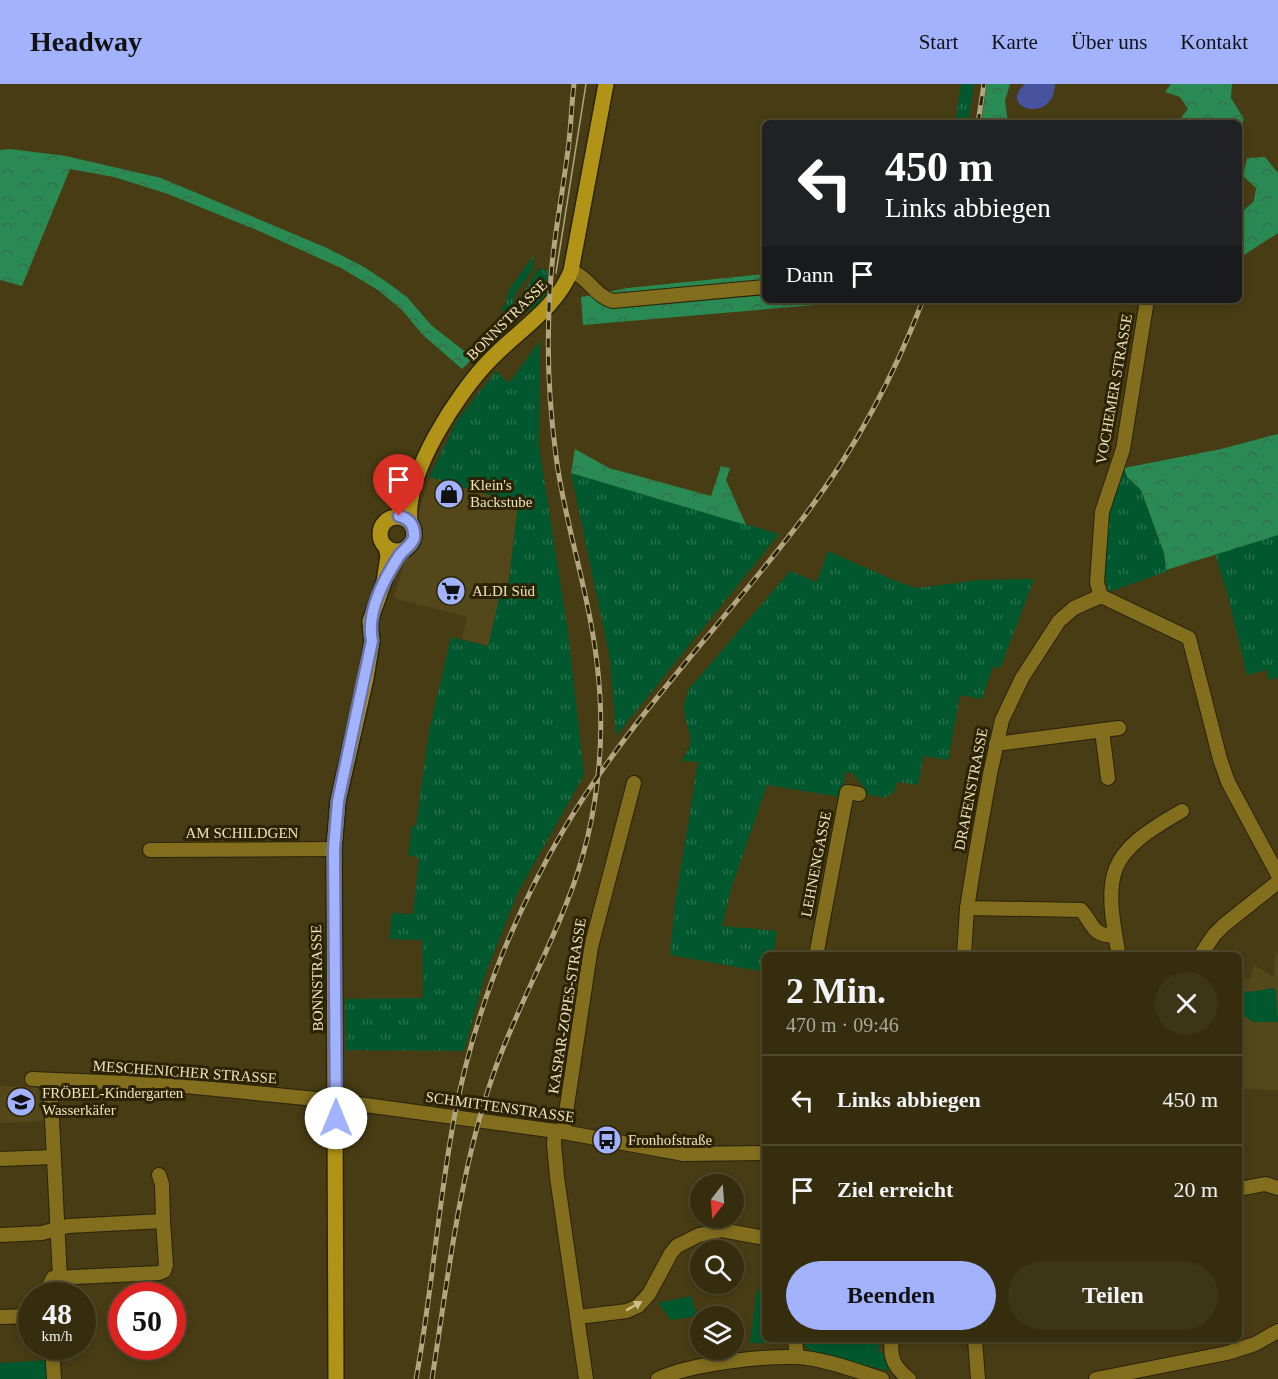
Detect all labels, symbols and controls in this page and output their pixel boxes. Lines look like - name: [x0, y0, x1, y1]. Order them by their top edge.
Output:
- text: Headway: [30, 26, 142, 57]
- text: Start: [919, 30, 958, 54]
- text: Karte: [991, 30, 1038, 54]
- text: Über uns: [1071, 30, 1147, 54]
- text: Kontakt: [1180, 30, 1248, 54]
- icon: left: [786, 144, 864, 222]
- text: 450 m: [885, 144, 994, 190]
- text: Links abbiegen: [885, 193, 1051, 223]
- icon: arrive: [846, 258, 879, 291]
- text: Dann: [786, 262, 834, 287]
- street label: BONNSTRASSE: [464, 277, 550, 363]
- street label: VOCHEMER STRASSE: [1093, 313, 1135, 465]
- pin: [373, 454, 424, 516]
- icon: arrive: [382, 463, 415, 496]
- place label: Klein's Backstube: [470, 477, 533, 510]
- shop icon: Klein's Backstube: [433, 478, 465, 510]
- supermarket icon: ALDI Süd: [435, 575, 467, 607]
- place label: ALDI Süd: [472, 583, 535, 599]
- street label: DRAFENSTRASSE: [951, 727, 991, 851]
- street label: LEHNENGASSE: [798, 810, 834, 918]
- street label: AM SCHILDGEN: [186, 825, 299, 841]
- street label: KASPAR-ZOPES-STRASSE: [545, 917, 589, 1095]
- street label: BONNSTRASSE: [308, 925, 326, 1031]
- text: 2 Min.: [786, 971, 886, 1011]
- button: close: [1155, 972, 1218, 1035]
- text: 470 m · 09:46: [786, 1014, 899, 1036]
- street label: MESCHENICHER STRASSE: [92, 1058, 278, 1086]
- icon: left: [786, 1084, 819, 1117]
- place label: FRÖBEL-Kindergarten Wasserkäfer: [42, 1085, 184, 1118]
- school or university icon: FRÖBEL-Kindergarten Wasserkäfer: [5, 1086, 37, 1118]
- position arrow: [304, 1086, 368, 1150]
- text: Links abbiegen: [837, 1087, 981, 1112]
- text: 450 m: [1162, 1087, 1218, 1112]
- street label: SCHMITTENSTRASSE: [425, 1089, 575, 1125]
- bus stop icon: Fronhofstraße: [591, 1124, 623, 1156]
- place label: Fronhofstraße: [628, 1132, 712, 1148]
- north arrow: [690, 1174, 744, 1228]
- map controls: [690, 1174, 744, 1360]
- icon: arrive: [786, 1174, 819, 1207]
- text: Ziel erreicht: [837, 1177, 953, 1202]
- text: 20 m: [1173, 1177, 1218, 1202]
- button: search: [690, 1240, 744, 1294]
- button: Beenden: [786, 1261, 996, 1330]
- button: Teilen: [1008, 1261, 1218, 1330]
- speed limit sign: 50: [108, 1282, 186, 1360]
- text: 48: [42, 1297, 72, 1330]
- one-way arrow: [626, 1301, 643, 1311]
- button: layers: [690, 1306, 744, 1360]
- text: km/h: [42, 1328, 72, 1344]

